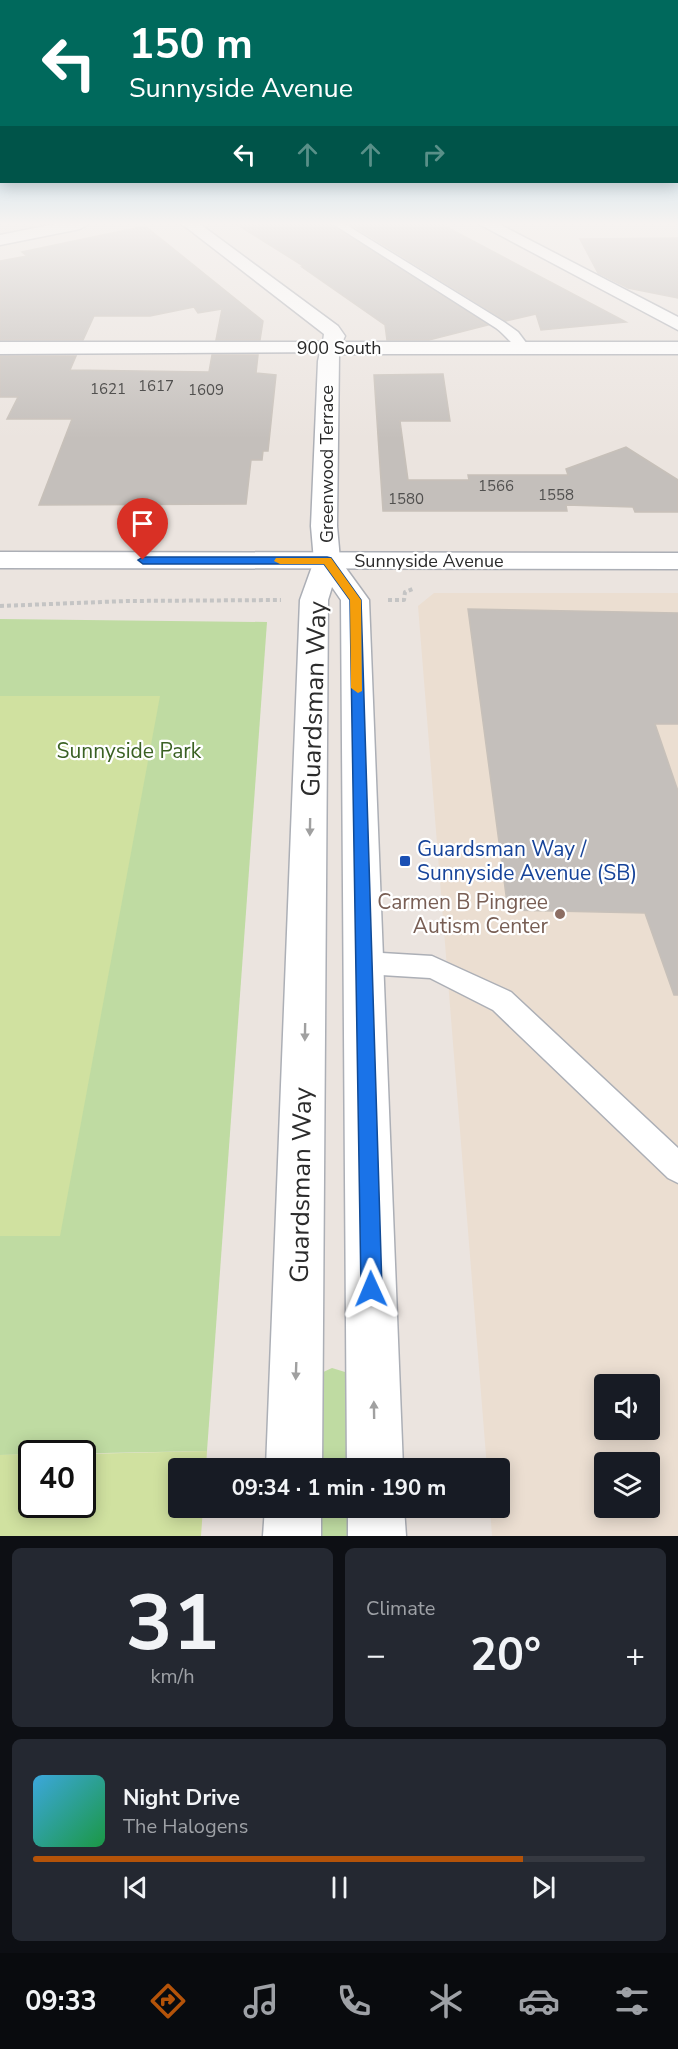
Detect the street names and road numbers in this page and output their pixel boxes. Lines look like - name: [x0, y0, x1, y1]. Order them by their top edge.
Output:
- street label: 900 South: [297, 336, 381, 360]
- street label: Greenwood Terrace: [315, 385, 339, 543]
- street label: Sunnyside Avenue: [354, 549, 504, 573]
- street label: Guardsman Way: [293, 600, 335, 797]
- street label: Guardsman Way: [282, 1086, 320, 1283]

